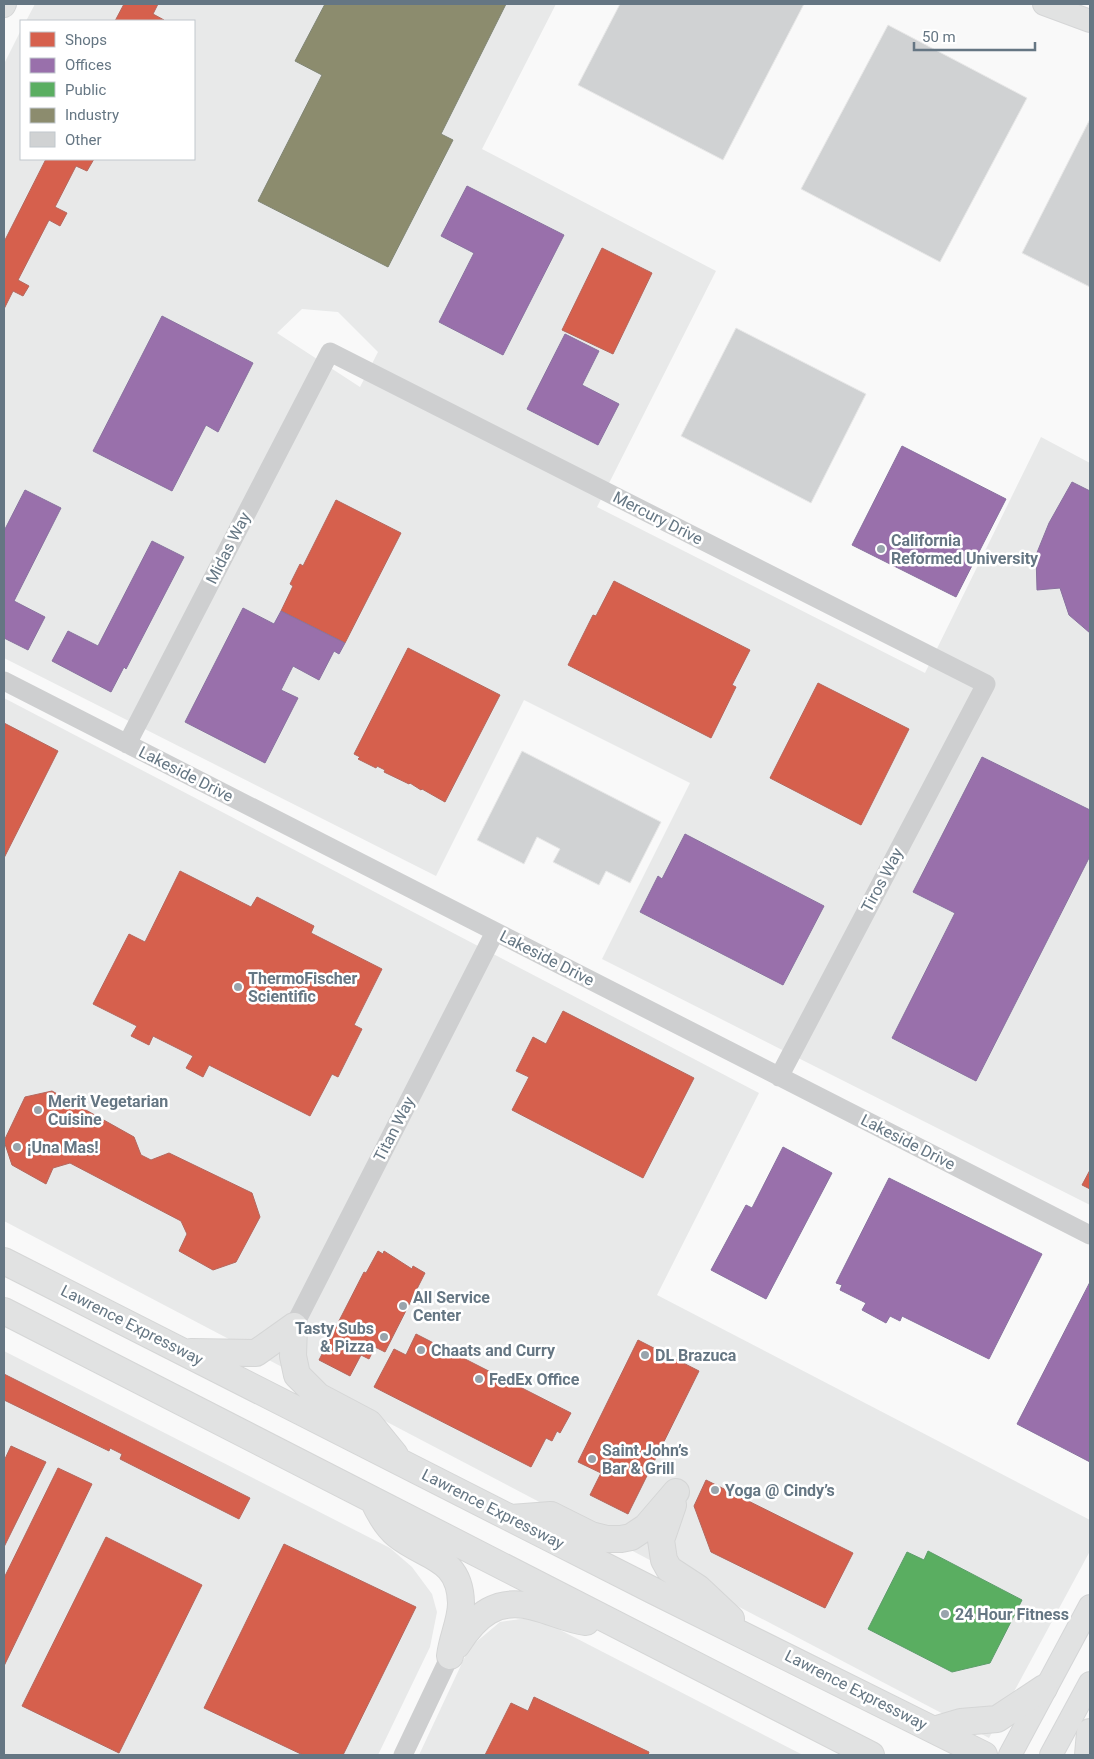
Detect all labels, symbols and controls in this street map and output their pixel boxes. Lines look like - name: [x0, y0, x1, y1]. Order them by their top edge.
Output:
- legend: [20, 20, 195, 160]
- scale bar: [914, 20, 1035, 52]
- text: 50 m: [922, 28, 956, 46]
- text: Shops: [65, 31, 107, 49]
- text: Offices: [65, 56, 112, 74]
- text: Public: [65, 81, 106, 99]
- text: Industry: [65, 106, 119, 124]
- text: Other: [65, 131, 102, 149]
- street label: Mercury Drive: [610, 487, 706, 549]
- street label: Midas Way: [202, 509, 254, 587]
- place label: California Reformed University: [891, 531, 1039, 568]
- marker: California Reformed University: [875, 543, 887, 555]
- street label: Lakeside Drive: [136, 742, 236, 806]
- street label: Tiros Way: [857, 844, 907, 915]
- street label: Lakeside Drive: [497, 926, 597, 990]
- place label: ThermoFischer Scientific: [248, 969, 357, 1006]
- marker: ThermoFischer Scientific: [232, 981, 244, 993]
- place label: Merit Vegetarian Cuisine: [48, 1092, 168, 1129]
- street label: Titan Way: [370, 1093, 419, 1165]
- marker: Merit Vegetarian Cuisine: [32, 1104, 44, 1116]
- street label: Lakeside Drive: [858, 1110, 958, 1174]
- place label: ¡Una Mas!: [27, 1138, 99, 1157]
- marker: ¡Una Mas!: [11, 1141, 23, 1153]
- street label: Lawrence Expressway: [58, 1281, 207, 1369]
- place label: All Service Center: [413, 1288, 490, 1325]
- marker: All Service Center: [397, 1300, 409, 1312]
- place label: Tasty Subs & Pizza: [295, 1319, 374, 1356]
- marker: Tasty Subs & Pizza: [378, 1331, 390, 1343]
- place label: Chaats and Curry: [431, 1341, 556, 1360]
- marker: Chaats and Curry: [415, 1344, 427, 1356]
- place label: DL Brazuca: [655, 1346, 737, 1365]
- marker: DL Brazuca: [639, 1349, 651, 1361]
- place label: FedEx Office: [489, 1370, 580, 1389]
- marker: FedEx Office: [473, 1373, 485, 1385]
- place label: Saint John’s Bar & Grill: [602, 1441, 688, 1478]
- marker: Saint John’s Bar & Grill: [586, 1453, 598, 1465]
- street label: Lawrence Expressway: [419, 1465, 568, 1553]
- place label: Yoga @ Cindy’s: [725, 1481, 835, 1500]
- marker: Yoga @ Cindy’s: [709, 1484, 721, 1496]
- place label: 24 Hour Fitness: [955, 1605, 1069, 1624]
- marker: 24 Hour Fitness: [939, 1608, 951, 1620]
- street label: Lawrence Expressway: [782, 1646, 931, 1734]

